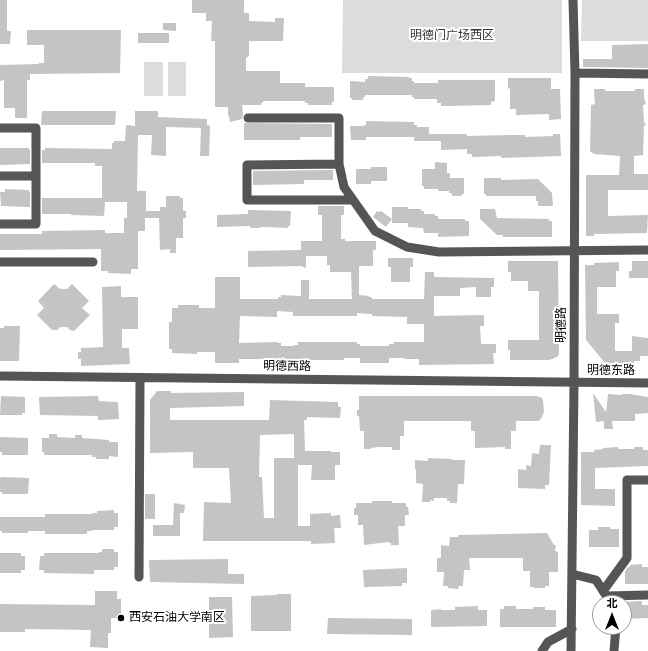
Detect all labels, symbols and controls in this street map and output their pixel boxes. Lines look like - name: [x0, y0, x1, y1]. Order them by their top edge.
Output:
- park label: 明德门广场西区: [410, 29, 494, 43]
- street label: 明德路: [555, 307, 569, 343]
- street label: 明德西路: [263, 359, 311, 375]
- street label: 明德东路: [587, 364, 635, 378]
- north arrow: [592, 595, 632, 635]
- text: 北: [607, 596, 618, 611]
- place label: 西安石油大学南区: [129, 611, 225, 625]
- marker: 西安石油大学南区: [116, 613, 126, 623]

